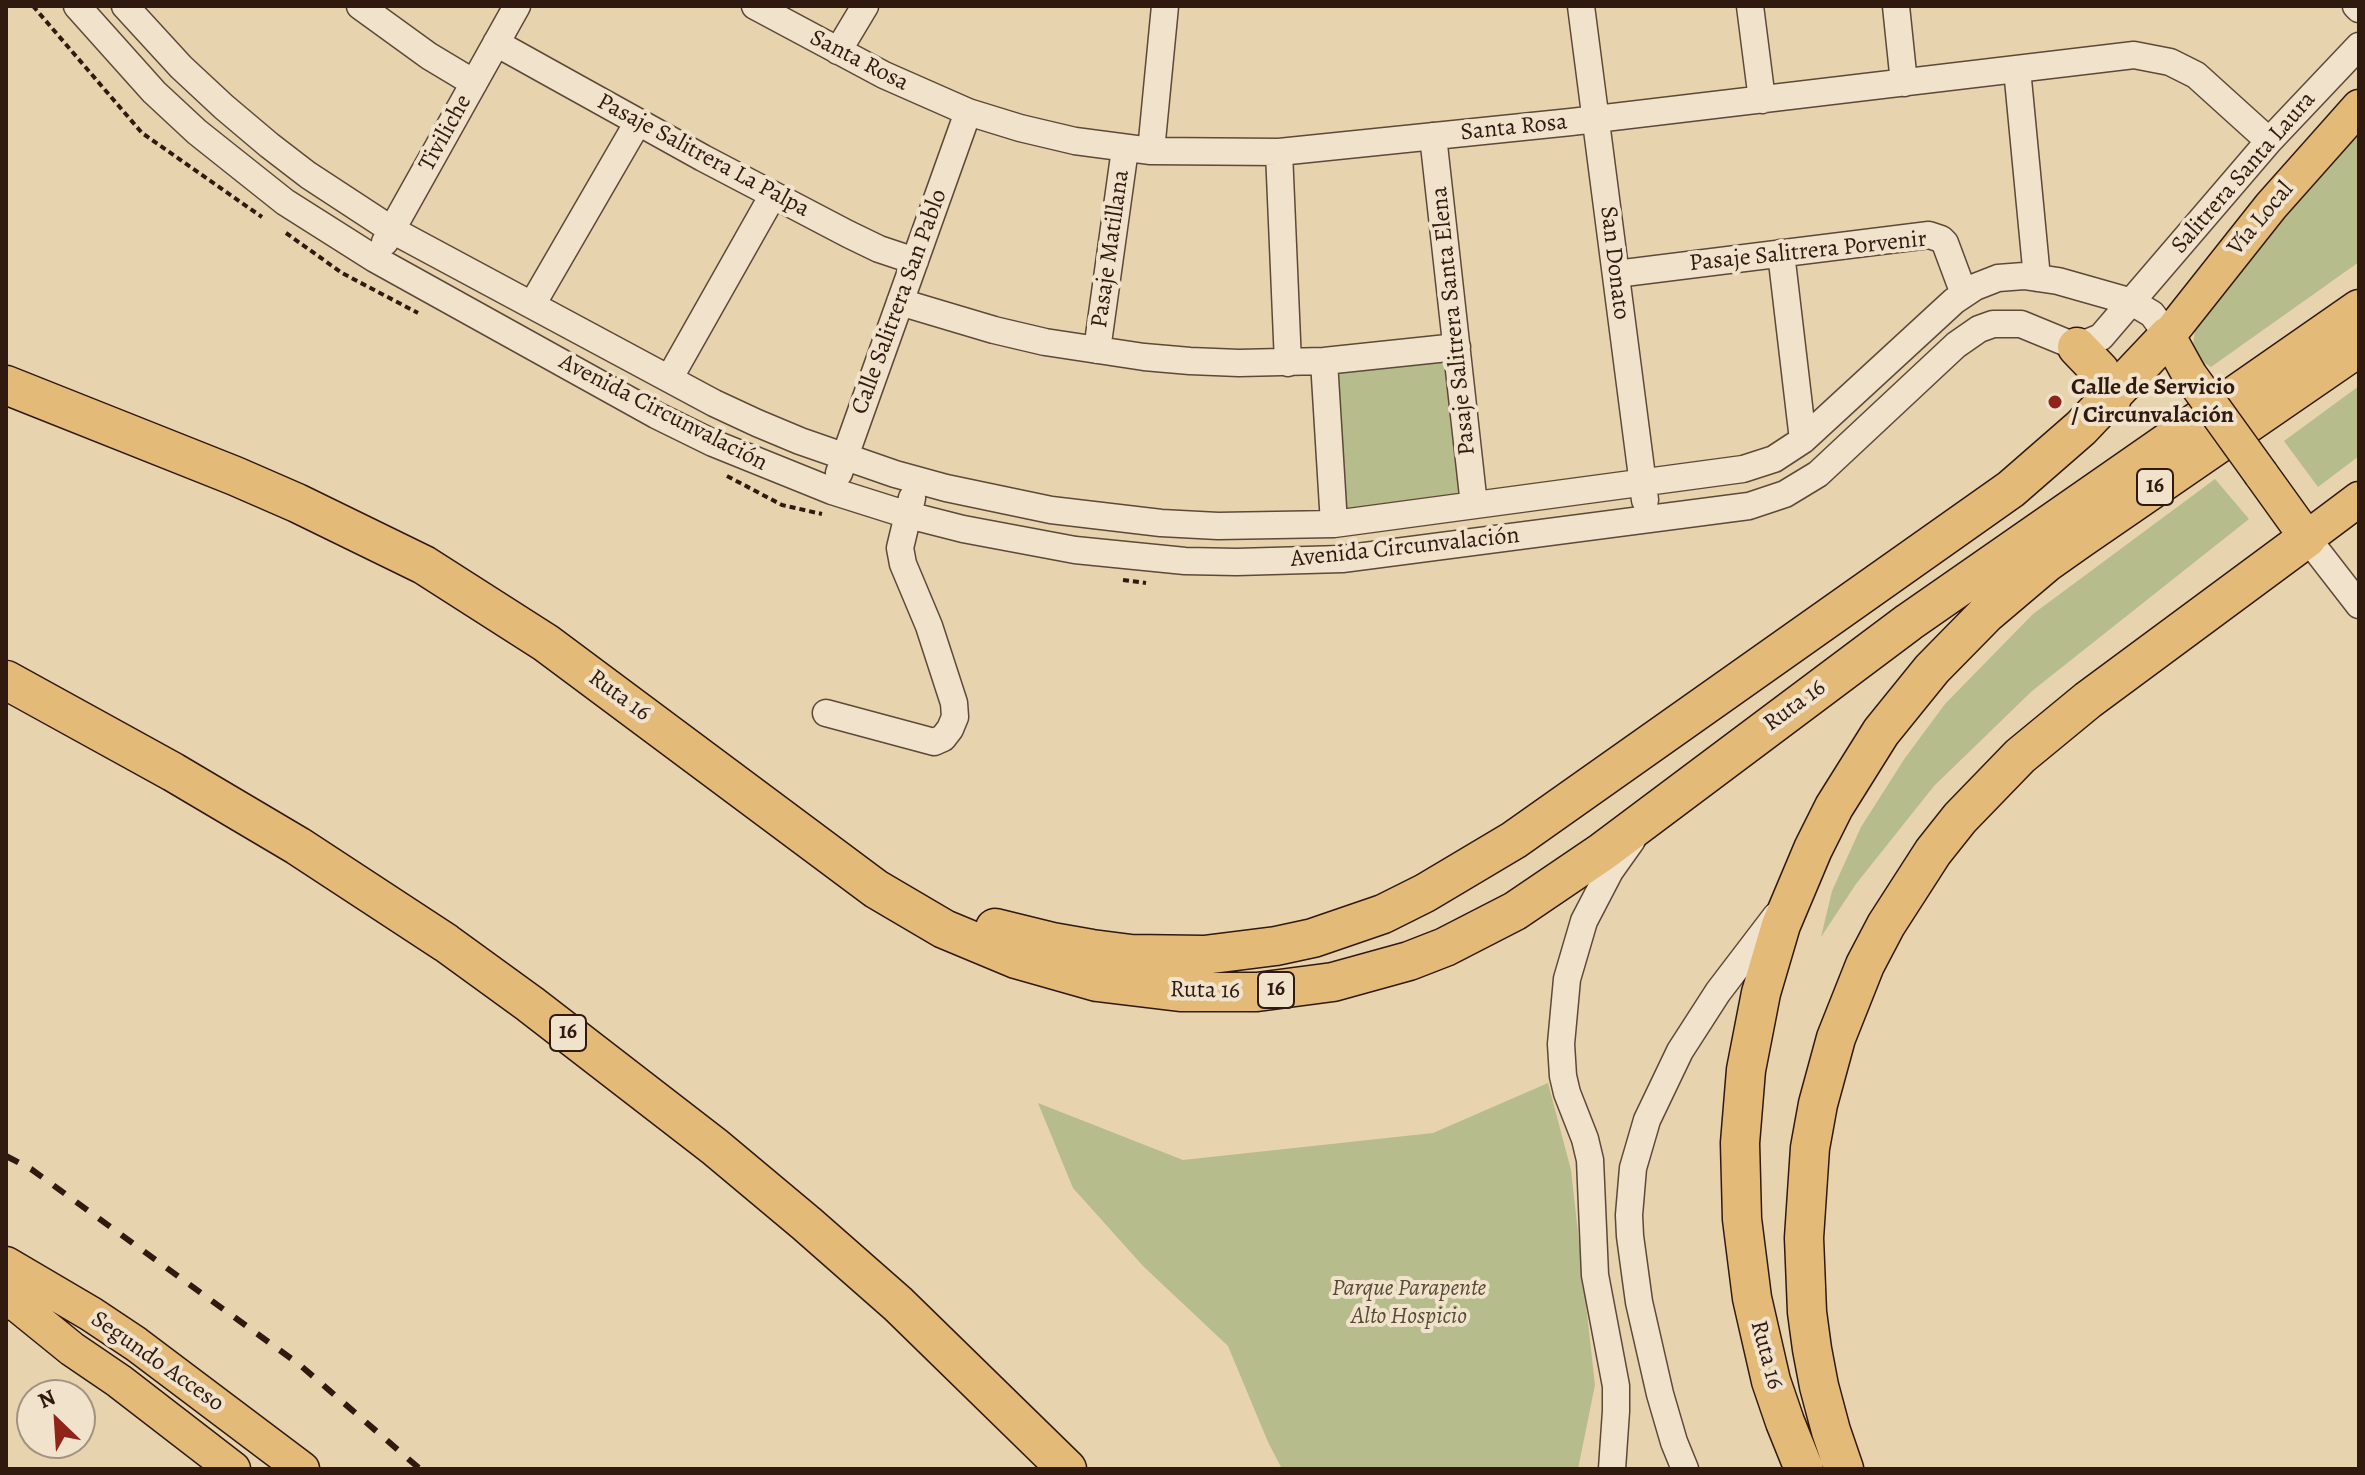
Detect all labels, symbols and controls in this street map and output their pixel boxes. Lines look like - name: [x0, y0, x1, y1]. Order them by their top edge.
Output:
- street label: Santa Rosa: [805, 24, 913, 98]
- street label: Salitrera Santa Laura: [2166, 86, 2322, 260]
- street label: Pasaje Salitrera La Palpa: [592, 88, 814, 224]
- street label: Tiviliche: [413, 90, 479, 176]
- street label: Santa Rosa: [1459, 108, 1569, 148]
- street label: Pasaje Matillana: [1086, 168, 1136, 330]
- street label: Vía Local: [2222, 176, 2300, 262]
- street label: Pasaje Salitrera Santa Elena: [1426, 185, 1482, 457]
- street label: Calle Salitrera San Pablo: [846, 186, 954, 418]
- street label: San Donato: [1593, 204, 1635, 322]
- street label: Pasaje Salitrera Porvenir: [1688, 225, 1928, 279]
- street label: Avenida Circunvalación: [554, 348, 772, 478]
- place label: Calle de Servicio / Circunvalación: [2071, 374, 2235, 430]
- marker: Calle de Servicio / Circunvalación: [2046, 393, 2064, 411]
- road number: 16: [2137, 469, 2173, 505]
- street label: Avenida Circunvalación: [1289, 522, 1521, 574]
- street label: Ruta 16: [582, 664, 656, 728]
- street label: Ruta 16: [1758, 674, 1832, 738]
- road number: 16: [1258, 972, 1294, 1008]
- street label: Ruta 16: [1170, 976, 1240, 1006]
- road number: 16: [550, 1015, 586, 1051]
- park label: Parque Parapente Alto Hospicio: [1332, 1275, 1486, 1331]
- street label: Segundo Acceso: [85, 1305, 229, 1419]
- street label: Ruta 16: [1743, 1317, 1789, 1393]
- north arrow: [16, 1379, 96, 1459]
- text: N: [33, 1382, 60, 1416]

